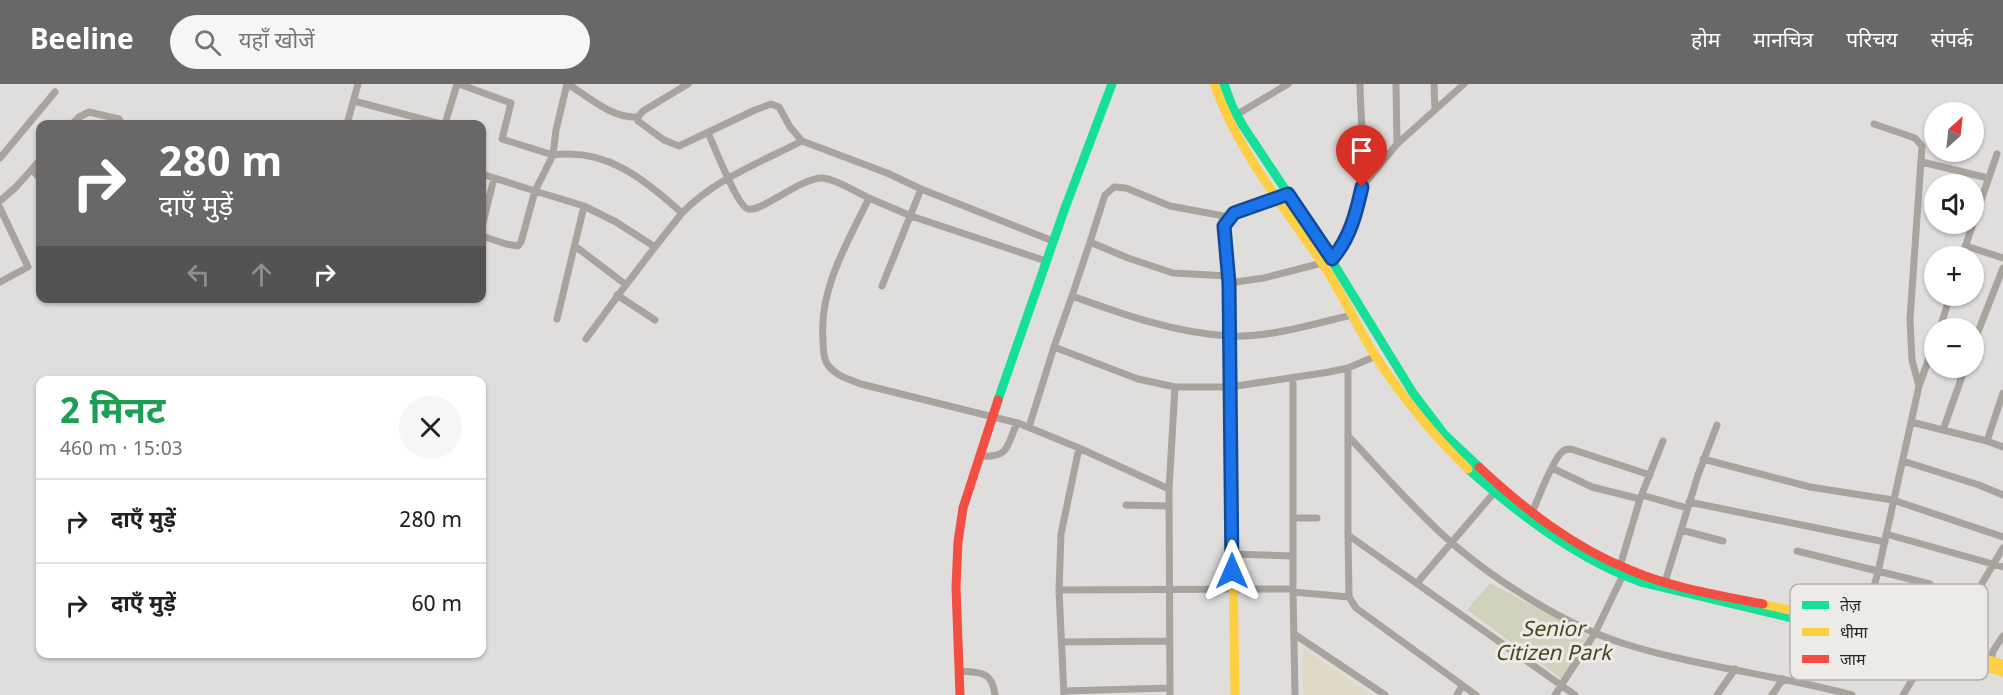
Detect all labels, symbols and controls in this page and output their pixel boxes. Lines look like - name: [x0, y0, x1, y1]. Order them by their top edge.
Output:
- search box: [170, 15, 590, 69]
- text: Beeline: [30, 24, 134, 60]
- icon: search: [191, 26, 224, 59]
- text: यहाँ खोजें: [239, 28, 315, 57]
- text: होम: [1691, 28, 1720, 56]
- text: मानचित्र: [1753, 28, 1813, 56]
- text: परिचय: [1846, 28, 1898, 56]
- text: संपर्क: [1931, 28, 1973, 56]
- north arrow: [1924, 102, 1984, 162]
- map controls: [1924, 102, 1984, 378]
- pin: [1336, 125, 1387, 187]
- icon: arrive: [1345, 134, 1378, 167]
- text: 280 m: [159, 138, 282, 193]
- icon: right: [60, 144, 138, 222]
- button: sound: [1924, 174, 1984, 234]
- text: दाएँ मुड़ें: [159, 191, 233, 226]
- button: +: [1924, 246, 1984, 306]
- icon: left: [182, 258, 215, 291]
- icon: ahead: [245, 258, 278, 291]
- icon: right: [308, 258, 341, 291]
- button: −: [1924, 318, 1984, 378]
- text: 2 मिनट: [60, 391, 165, 438]
- button: close: [399, 396, 462, 459]
- text: 460 m · 15:03: [60, 437, 183, 463]
- icon: right: [60, 505, 93, 538]
- text: दाएँ मुड़ें: [111, 507, 176, 536]
- text: 280 m: [399, 507, 462, 536]
- position arrow: [1200, 539, 1264, 603]
- legend: [1790, 584, 1988, 680]
- icon: right: [60, 589, 93, 622]
- text: दाएँ मुड़ें: [111, 591, 176, 620]
- text: 60 m: [411, 591, 462, 620]
- text: तेज़: [1840, 596, 1862, 618]
- park label: Senior Citizen Park: [1495, 617, 1614, 669]
- text: धीमा: [1840, 624, 1869, 645]
- text: जाम: [1840, 651, 1866, 672]

